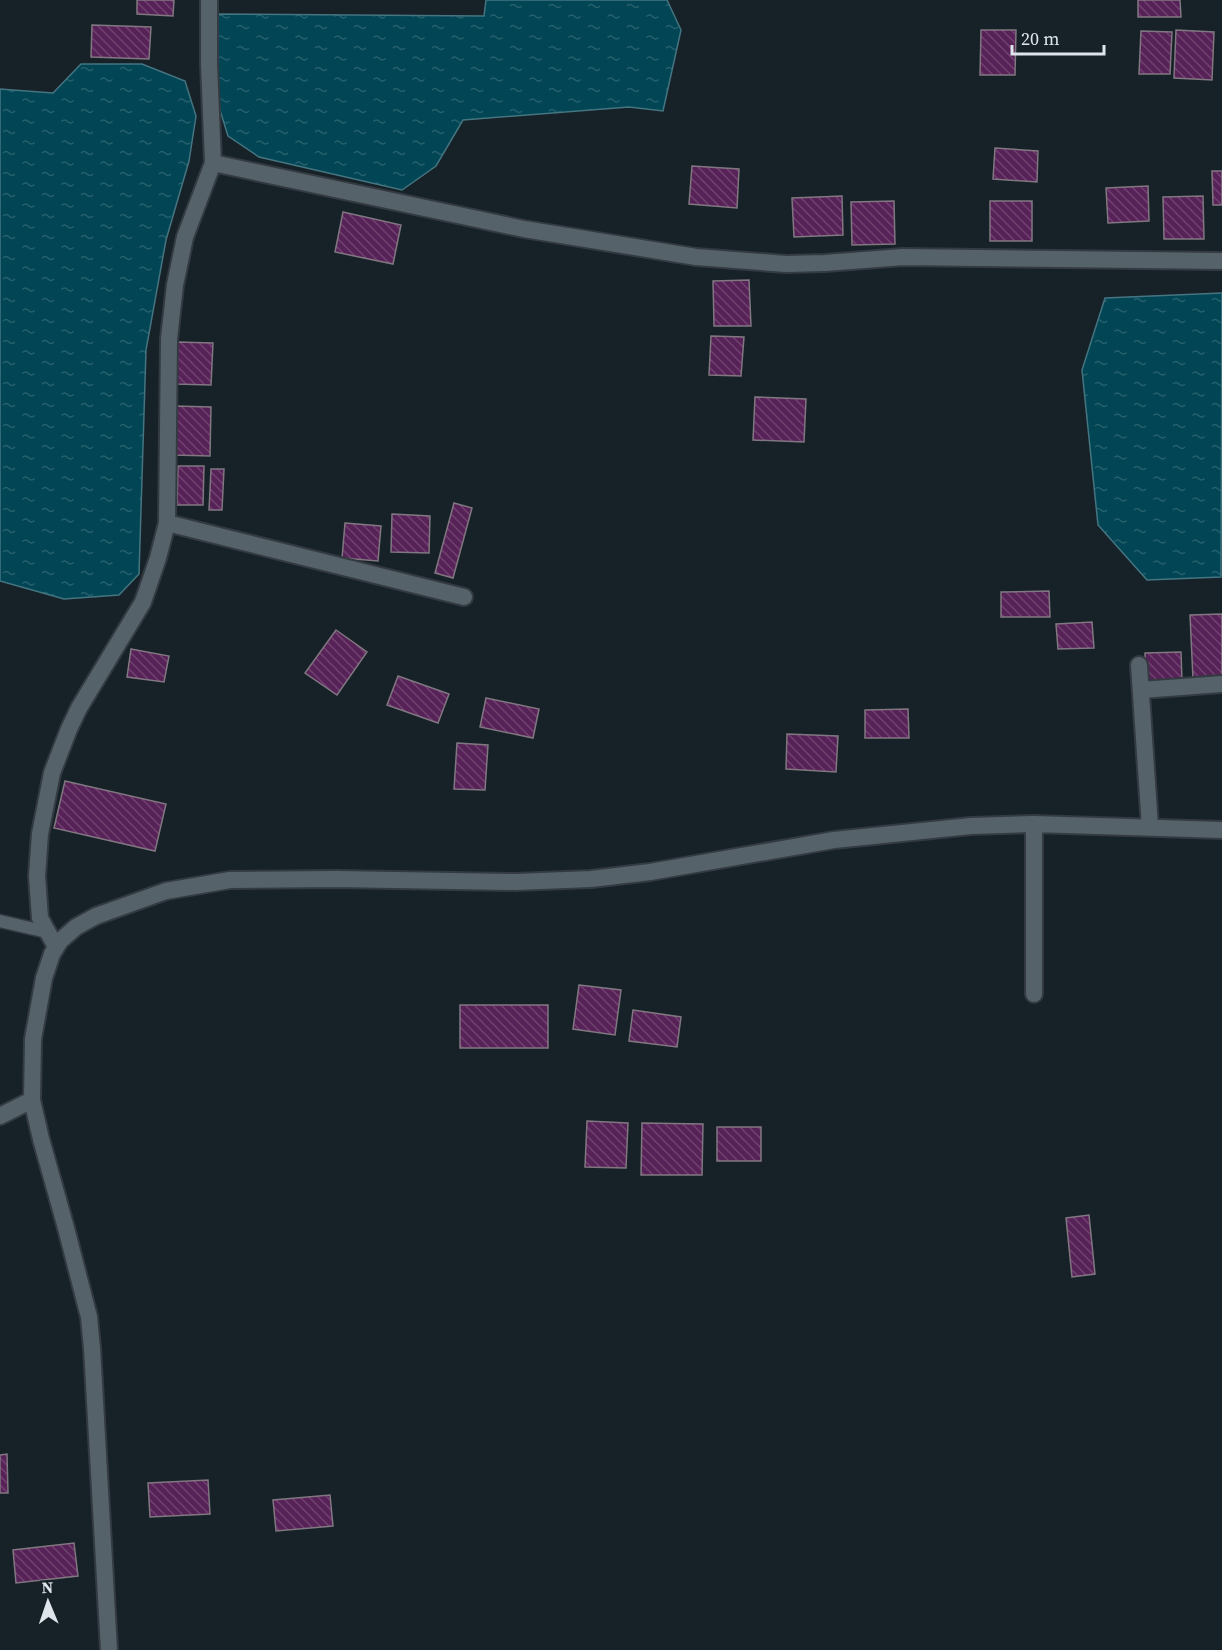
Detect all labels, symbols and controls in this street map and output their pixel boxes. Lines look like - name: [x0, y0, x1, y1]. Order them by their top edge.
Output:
- scale bar: [1012, 18, 1104, 56]
- text: 20 m: [1021, 26, 1059, 51]
- north arrow: [18, 1572, 78, 1632]
- text: N: [41, 1576, 54, 1598]

